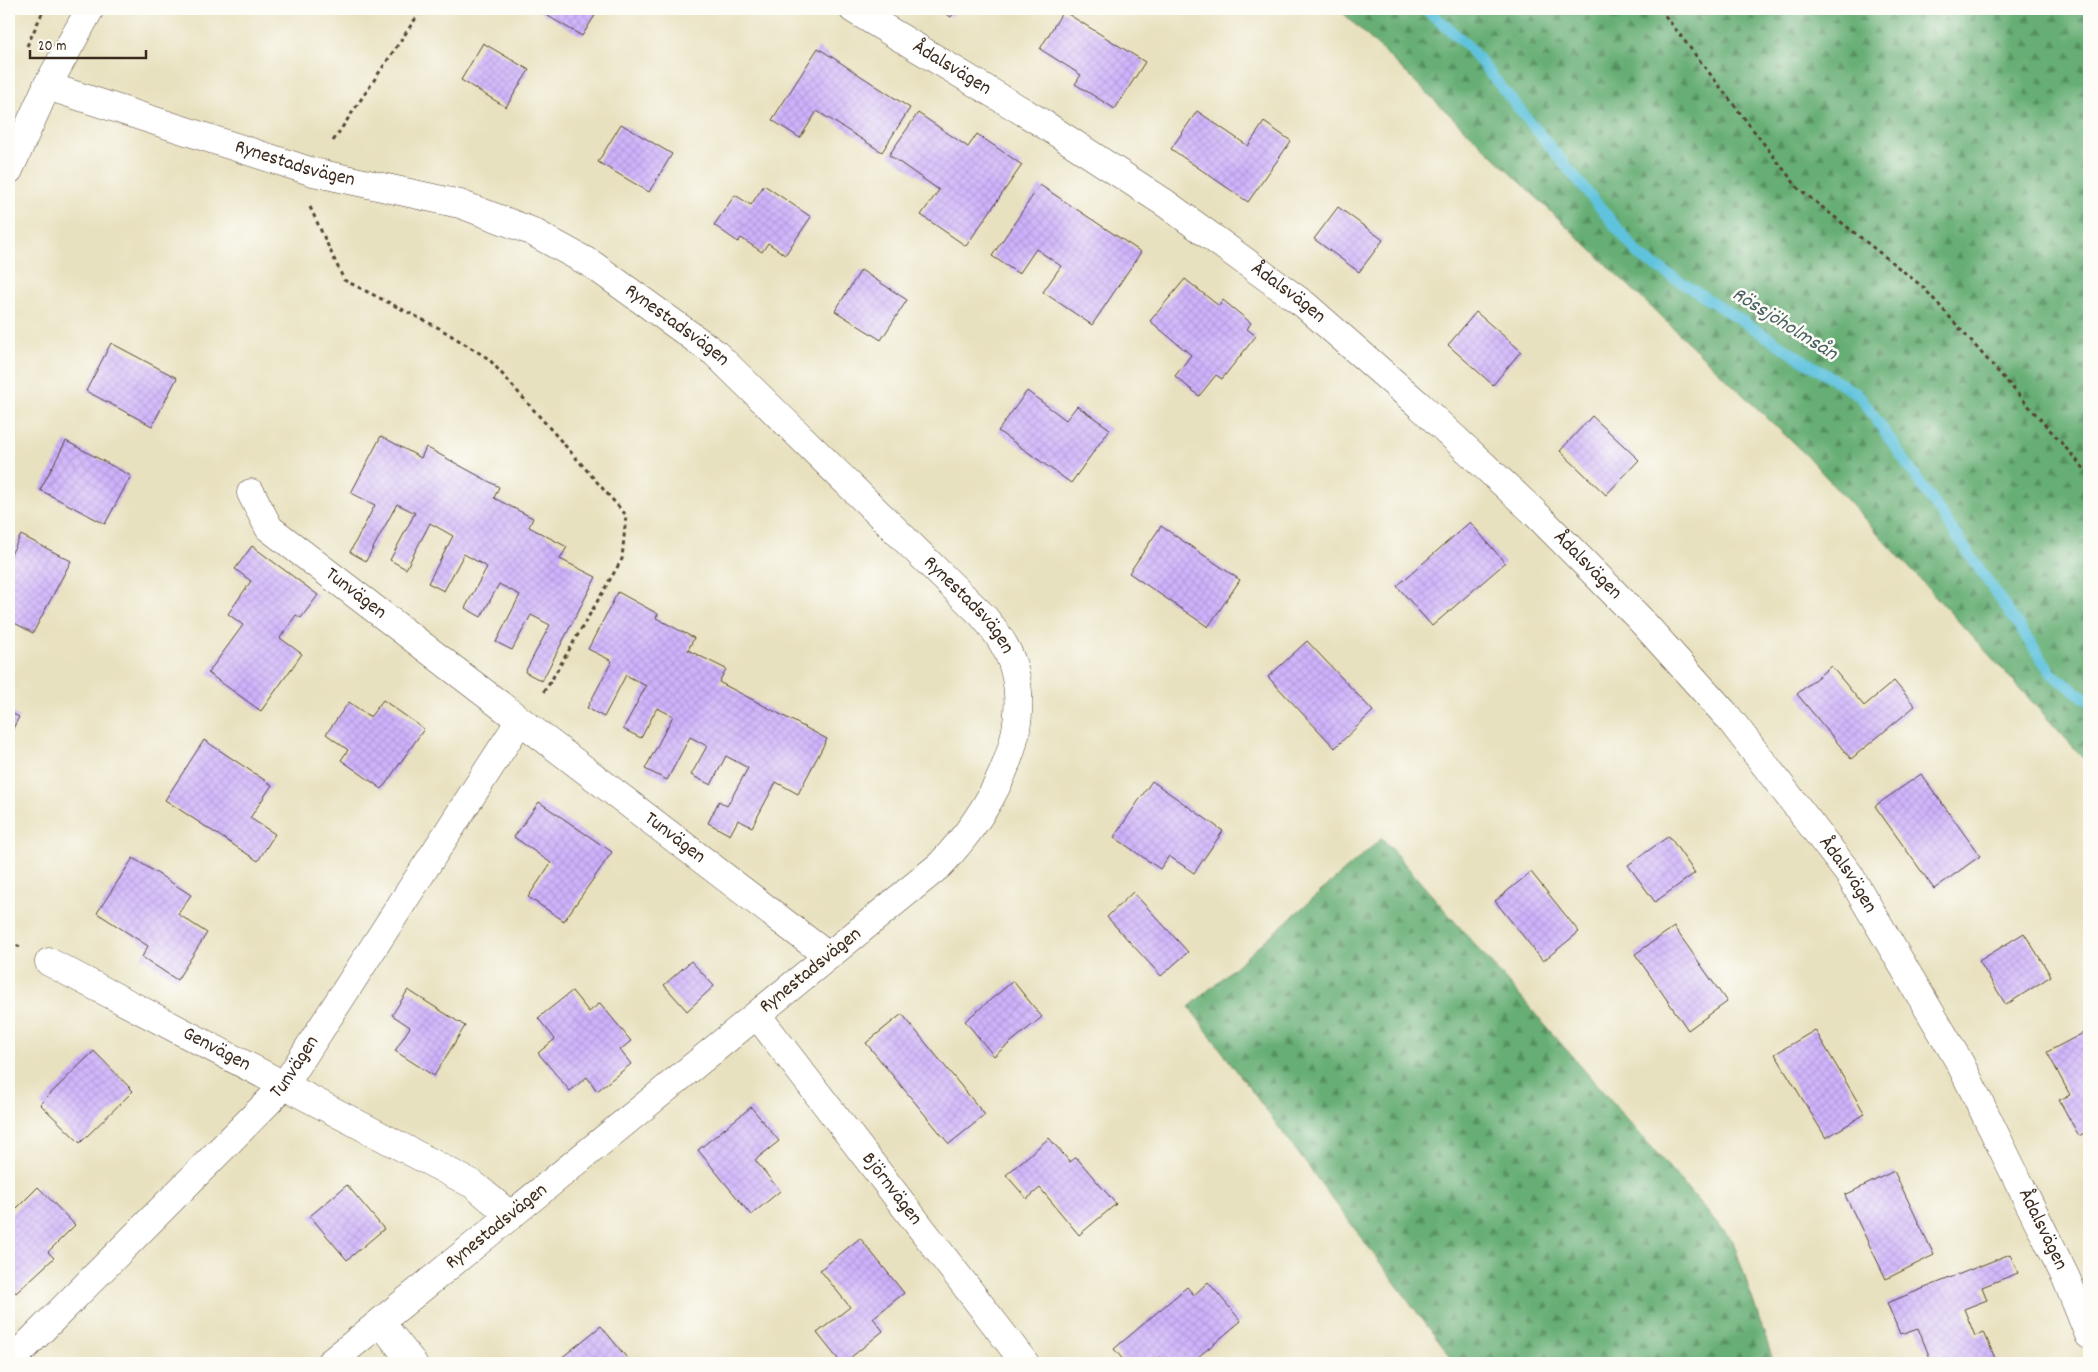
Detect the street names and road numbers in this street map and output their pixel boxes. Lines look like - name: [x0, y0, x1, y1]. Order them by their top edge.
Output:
- street label: Ådalsvägen: [907, 34, 996, 103]
- street label: Rynestadsvägen: [231, 134, 357, 195]
- street label: Ådalsvägen: [1245, 256, 1332, 331]
- street label: Rynestadsvägen: [618, 278, 735, 373]
- street label: Ådalsvägen: [1546, 525, 1628, 607]
- street label: Rynestadsvägen: [916, 550, 1021, 659]
- street label: Tunvägen: [319, 561, 392, 627]
- street label: Tunvägen: [638, 806, 711, 871]
- street label: Ådalsvägen: [1811, 831, 1883, 919]
- street label: Rynestadsvägen: [754, 921, 868, 1021]
- street label: Genvägen: [177, 1020, 255, 1079]
- street label: Tunvägen: [264, 1030, 327, 1106]
- street label: Björnvägen: [854, 1147, 928, 1232]
- street label: Rynestadsvägen: [440, 1177, 554, 1277]
- street label: Ådalsvägen: [2010, 1184, 2074, 1275]

